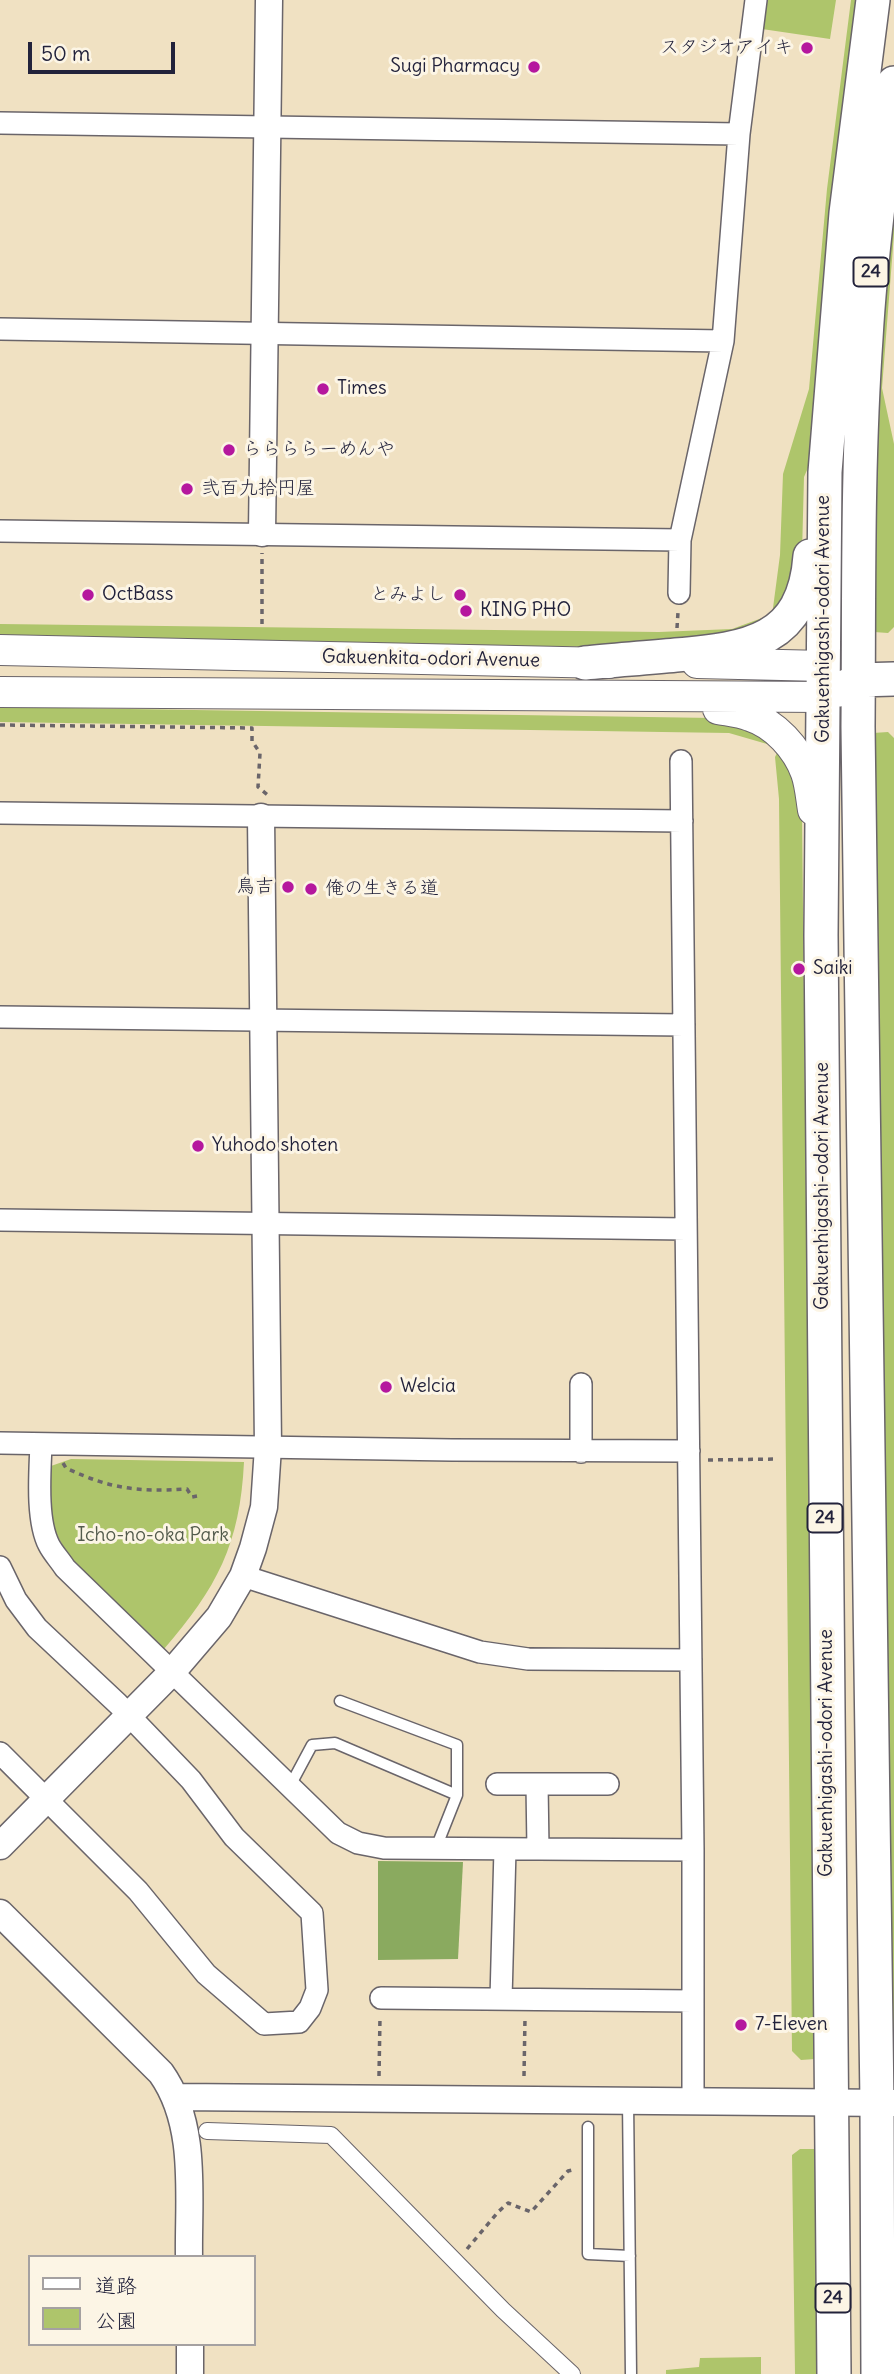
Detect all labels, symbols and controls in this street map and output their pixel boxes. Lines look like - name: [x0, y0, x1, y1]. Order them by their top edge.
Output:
- scale bar: [32, 28, 178, 72]
- place label: スタジオアイキ: [660, 37, 793, 59]
- text: 50 m: [41, 40, 90, 67]
- marker: スタジオアイキ: [799, 40, 815, 56]
- place label: Sugi Pharmacy: [390, 56, 520, 78]
- marker: Sugi Pharmacy: [526, 59, 542, 75]
- road number: 24: [854, 258, 888, 286]
- place label: Times: [337, 378, 387, 400]
- marker: Times: [315, 381, 331, 397]
- place label: ららららーめんや: [243, 439, 395, 461]
- marker: ららららーめんや: [221, 442, 237, 458]
- place label: 弐百九拾円屋: [201, 478, 315, 500]
- marker: 弐百九拾円屋: [179, 481, 195, 497]
- street label: Gakuenhigashi-odori Avenue: [813, 495, 835, 743]
- place label: OctBass: [102, 584, 173, 606]
- place label: とみよし: [370, 584, 446, 606]
- marker: OctBass: [80, 587, 96, 603]
- marker: とみよし: [452, 587, 468, 603]
- place label: KING PHO: [480, 600, 571, 622]
- marker: KING PHO: [458, 603, 474, 619]
- street label: Gakuenkita-odori Avenue: [322, 646, 540, 672]
- place label: 鳥吉: [236, 876, 274, 898]
- place label: 俺の生きる道: [325, 878, 439, 900]
- marker: 鳥吉: [280, 879, 296, 895]
- marker: 俺の生きる道: [303, 881, 319, 897]
- place label: Saiki: [813, 958, 853, 980]
- marker: Saiki: [791, 961, 807, 977]
- street label: Gakuenhigashi-odori Avenue: [812, 1062, 834, 1310]
- place label: Yuhodo shoten: [212, 1135, 338, 1157]
- marker: Yuhodo shoten: [190, 1138, 206, 1154]
- place label: Welcia: [400, 1376, 456, 1398]
- marker: Welcia: [378, 1379, 394, 1395]
- road number: 24: [808, 1504, 842, 1532]
- park label: Icho-no-oka Park: [77, 1525, 229, 1547]
- street label: Gakuenhigashi-odori Avenue: [816, 1629, 838, 1877]
- place label: 7-Eleven: [755, 2014, 828, 2036]
- marker: 7-Eleven: [733, 2017, 749, 2033]
- legend: [28, 2255, 256, 2346]
- text: 道路: [95, 2272, 137, 2299]
- road number: 24: [816, 2284, 850, 2312]
- text: 公園: [95, 2307, 137, 2334]

